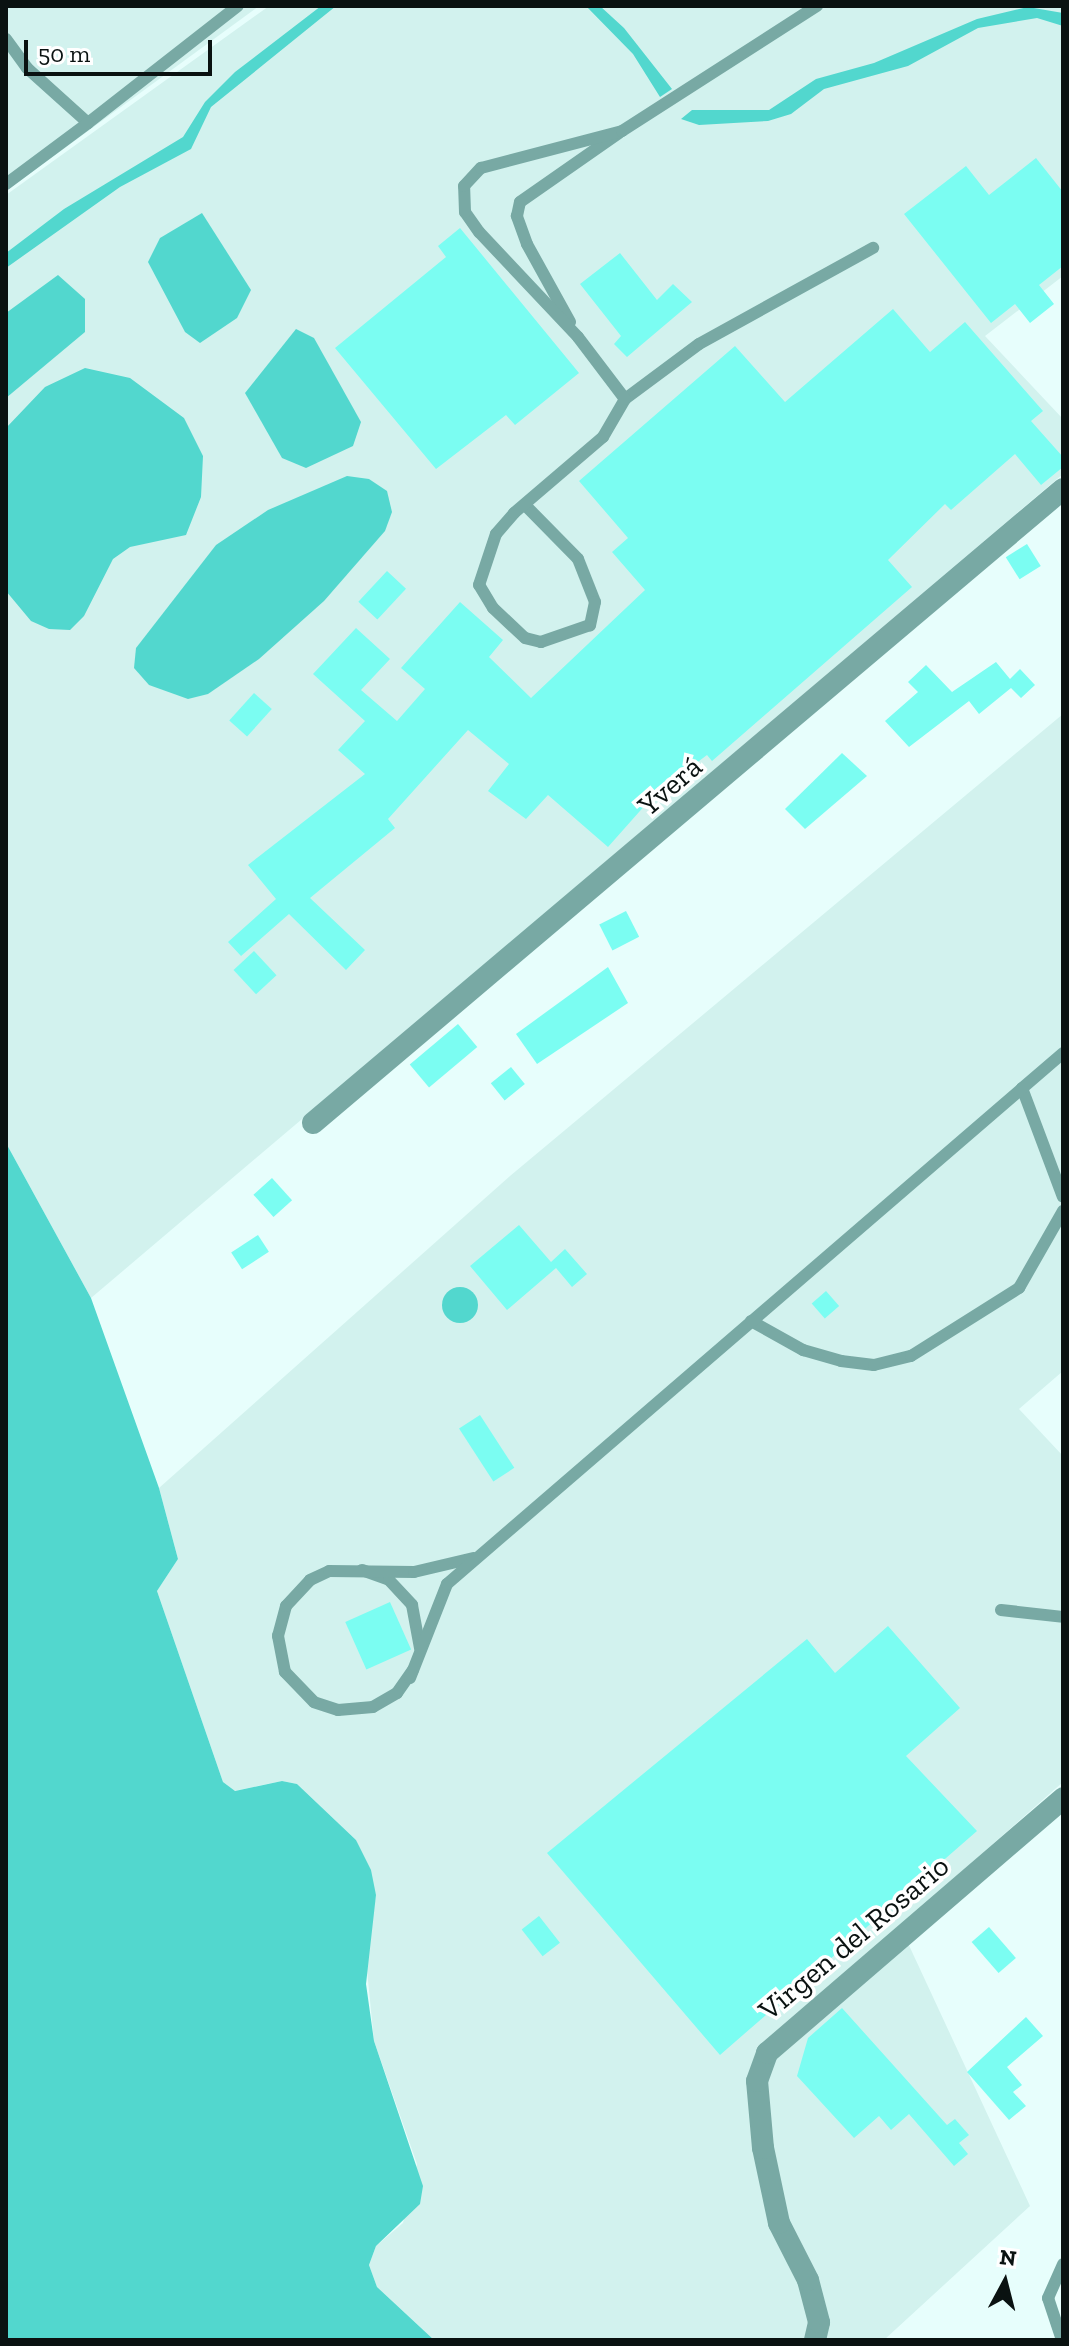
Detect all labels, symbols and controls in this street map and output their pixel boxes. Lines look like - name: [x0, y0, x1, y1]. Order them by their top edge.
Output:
- scale bar: [28, 24, 216, 74]
- text: 50 m: [38, 39, 90, 68]
- street label: Yverá: [631, 749, 709, 823]
- street label: Virgen del Rosario: [752, 1848, 956, 2028]
- north arrow: [965, 2242, 1045, 2322]
- text: N: [998, 2243, 1018, 2272]

